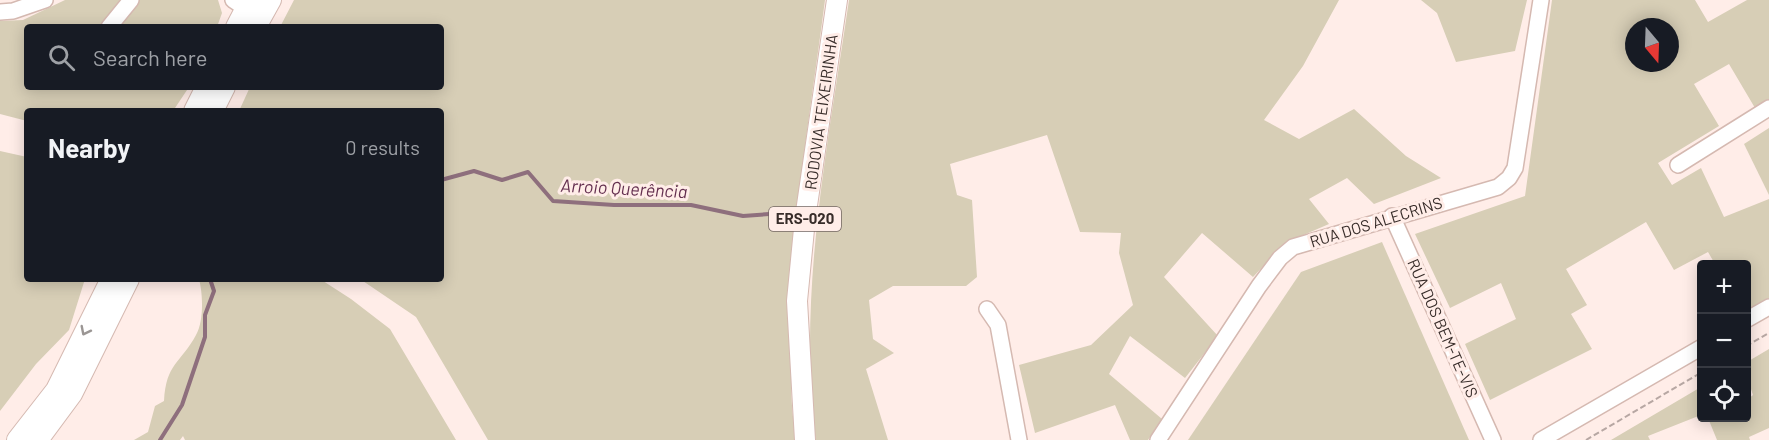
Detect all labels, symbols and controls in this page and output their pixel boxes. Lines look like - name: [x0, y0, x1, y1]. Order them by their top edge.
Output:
- north arrow: [1625, 18, 1679, 72]
- search box: [24, 24, 444, 90]
- street label: RODOVIA TEIXEIRINHA: [800, 33, 841, 191]
- icon: search: [45, 41, 78, 74]
- text: Search here: [93, 44, 207, 70]
- text: Nearby: [48, 132, 130, 163]
- text: 0 results: [345, 135, 420, 159]
- water label: Arroio Querência: [560, 174, 688, 202]
- street label: RUA DOS ALECRINS: [1307, 192, 1444, 251]
- road number: ERS-020: [769, 207, 841, 231]
- street label: RUA DOS BEM-TE-VIS: [1404, 255, 1483, 400]
- map controls: [1697, 260, 1751, 422]
- button: +: [1697, 260, 1751, 314]
- button: −: [1697, 314, 1751, 368]
- one-way arrow: [81, 325, 93, 336]
- button: locate: [1697, 368, 1751, 422]

